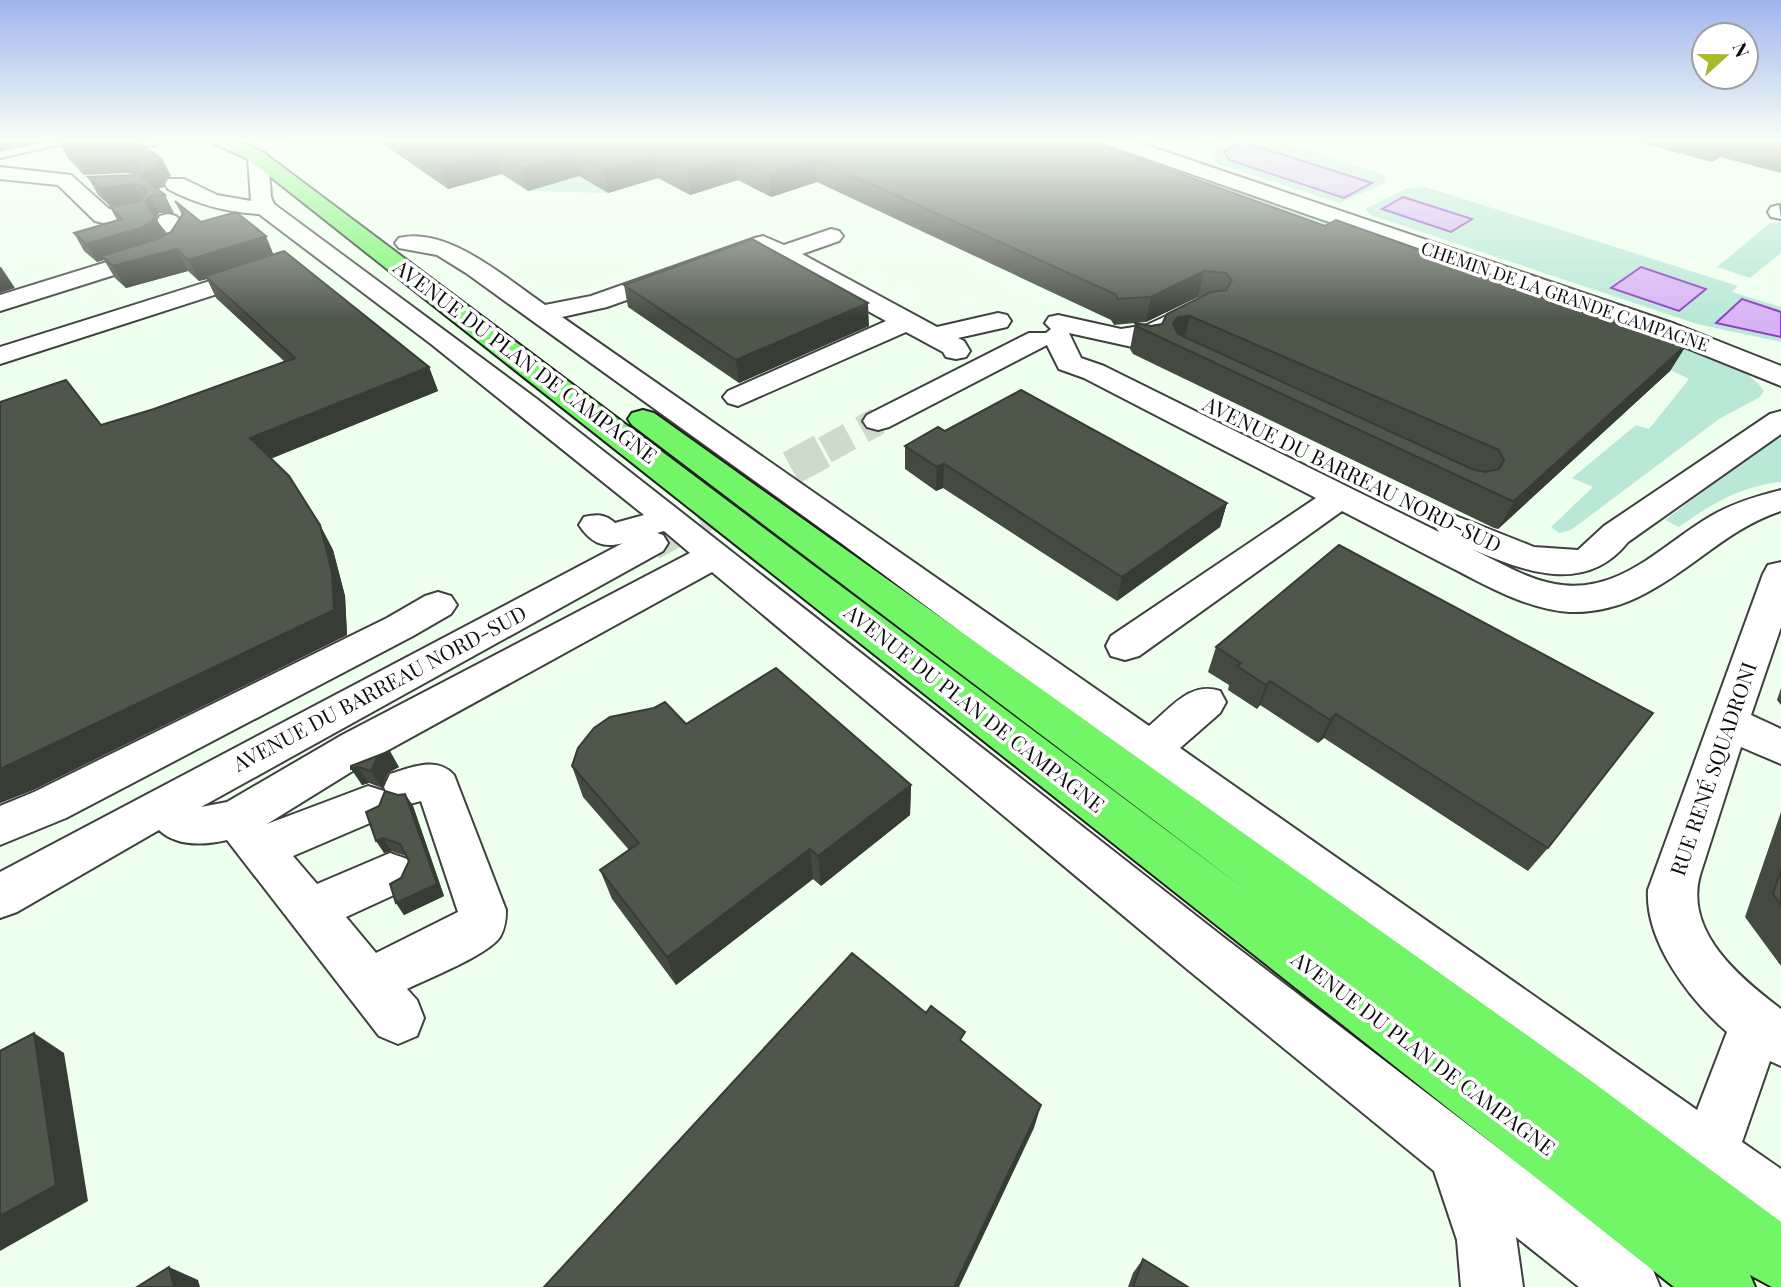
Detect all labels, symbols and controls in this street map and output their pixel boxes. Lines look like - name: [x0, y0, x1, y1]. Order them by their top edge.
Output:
- north arrow: [1690, 21, 1760, 91]
- text: N: [1727, 38, 1756, 61]
- street label: CHEMIN DE LA GRANDE CAMPAGNE: [1418, 235, 1713, 357]
- street label: AVENUE DU PLAN DE CAMPAGNE: [388, 251, 664, 469]
- street label: AVENUE DU BARREAU NORD-SUD: [1198, 388, 1507, 558]
- street label: AVENUE DU PLAN DE CAMPAGNE: [839, 596, 1111, 818]
- street label: AVENUE DU BARREAU NORD-SUD: [227, 598, 531, 777]
- street label: RUE RENÉ SQUADRONI: [1662, 658, 1762, 879]
- street label: AVENUE DU PLAN DE CAMPAGNE: [1286, 943, 1562, 1161]

